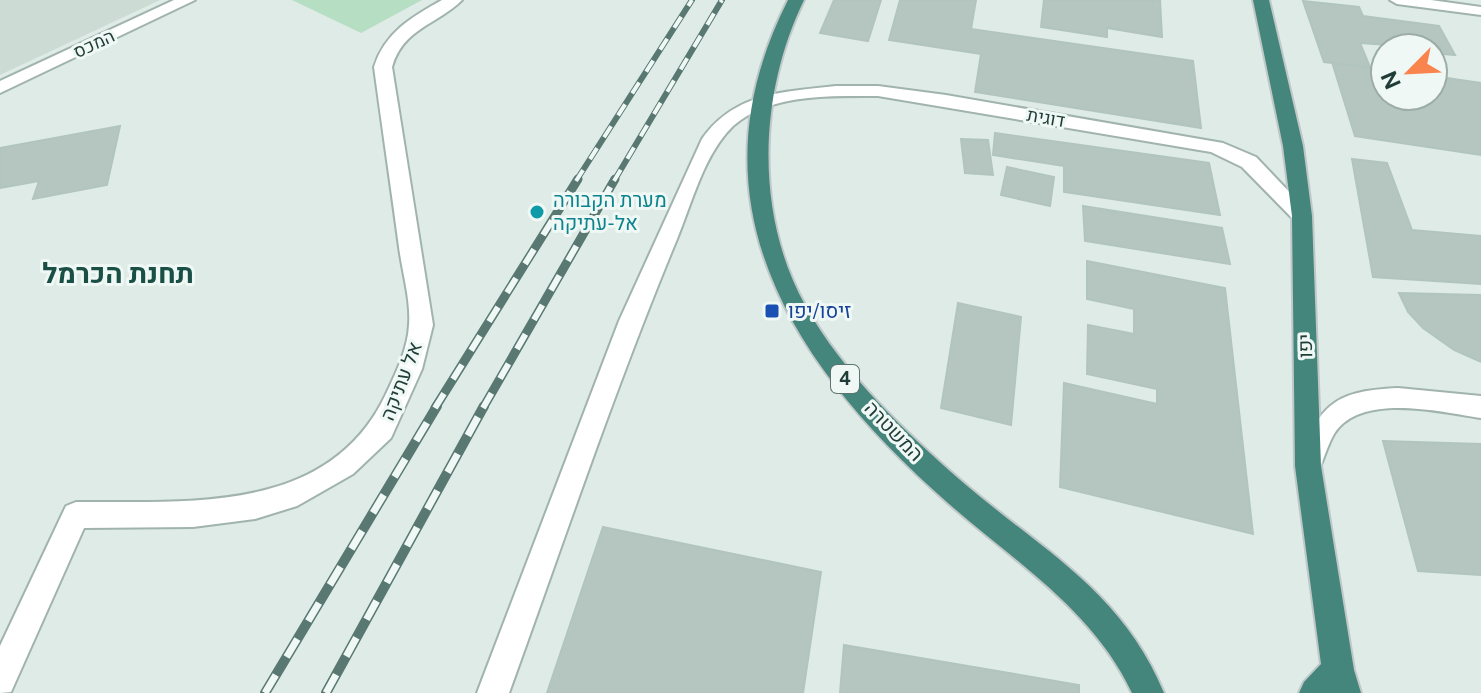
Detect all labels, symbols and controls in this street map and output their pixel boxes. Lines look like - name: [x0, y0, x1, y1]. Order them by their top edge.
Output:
- street label: המכס: [70, 25, 118, 62]
- north arrow: [1369, 32, 1449, 112]
- text: N: [1375, 67, 1406, 93]
- street label: דוגית: [1025, 104, 1067, 131]
- place label: מערת הקבורה אל-עתיקה: [553, 188, 667, 235]
- marker: מערת הקבורה אל-עתיקה: [528, 203, 546, 221]
- district label: תחנת הכרמל: [42, 256, 194, 289]
- place label: זיסו/יפו: [788, 299, 851, 323]
- marker: זיסו/יפו: [763, 302, 781, 320]
- street label: יפו: [1293, 334, 1317, 358]
- street label: אל עתיקה: [375, 338, 427, 424]
- road number: 4: [831, 365, 859, 393]
- street label: המשטרה: [860, 396, 928, 466]

